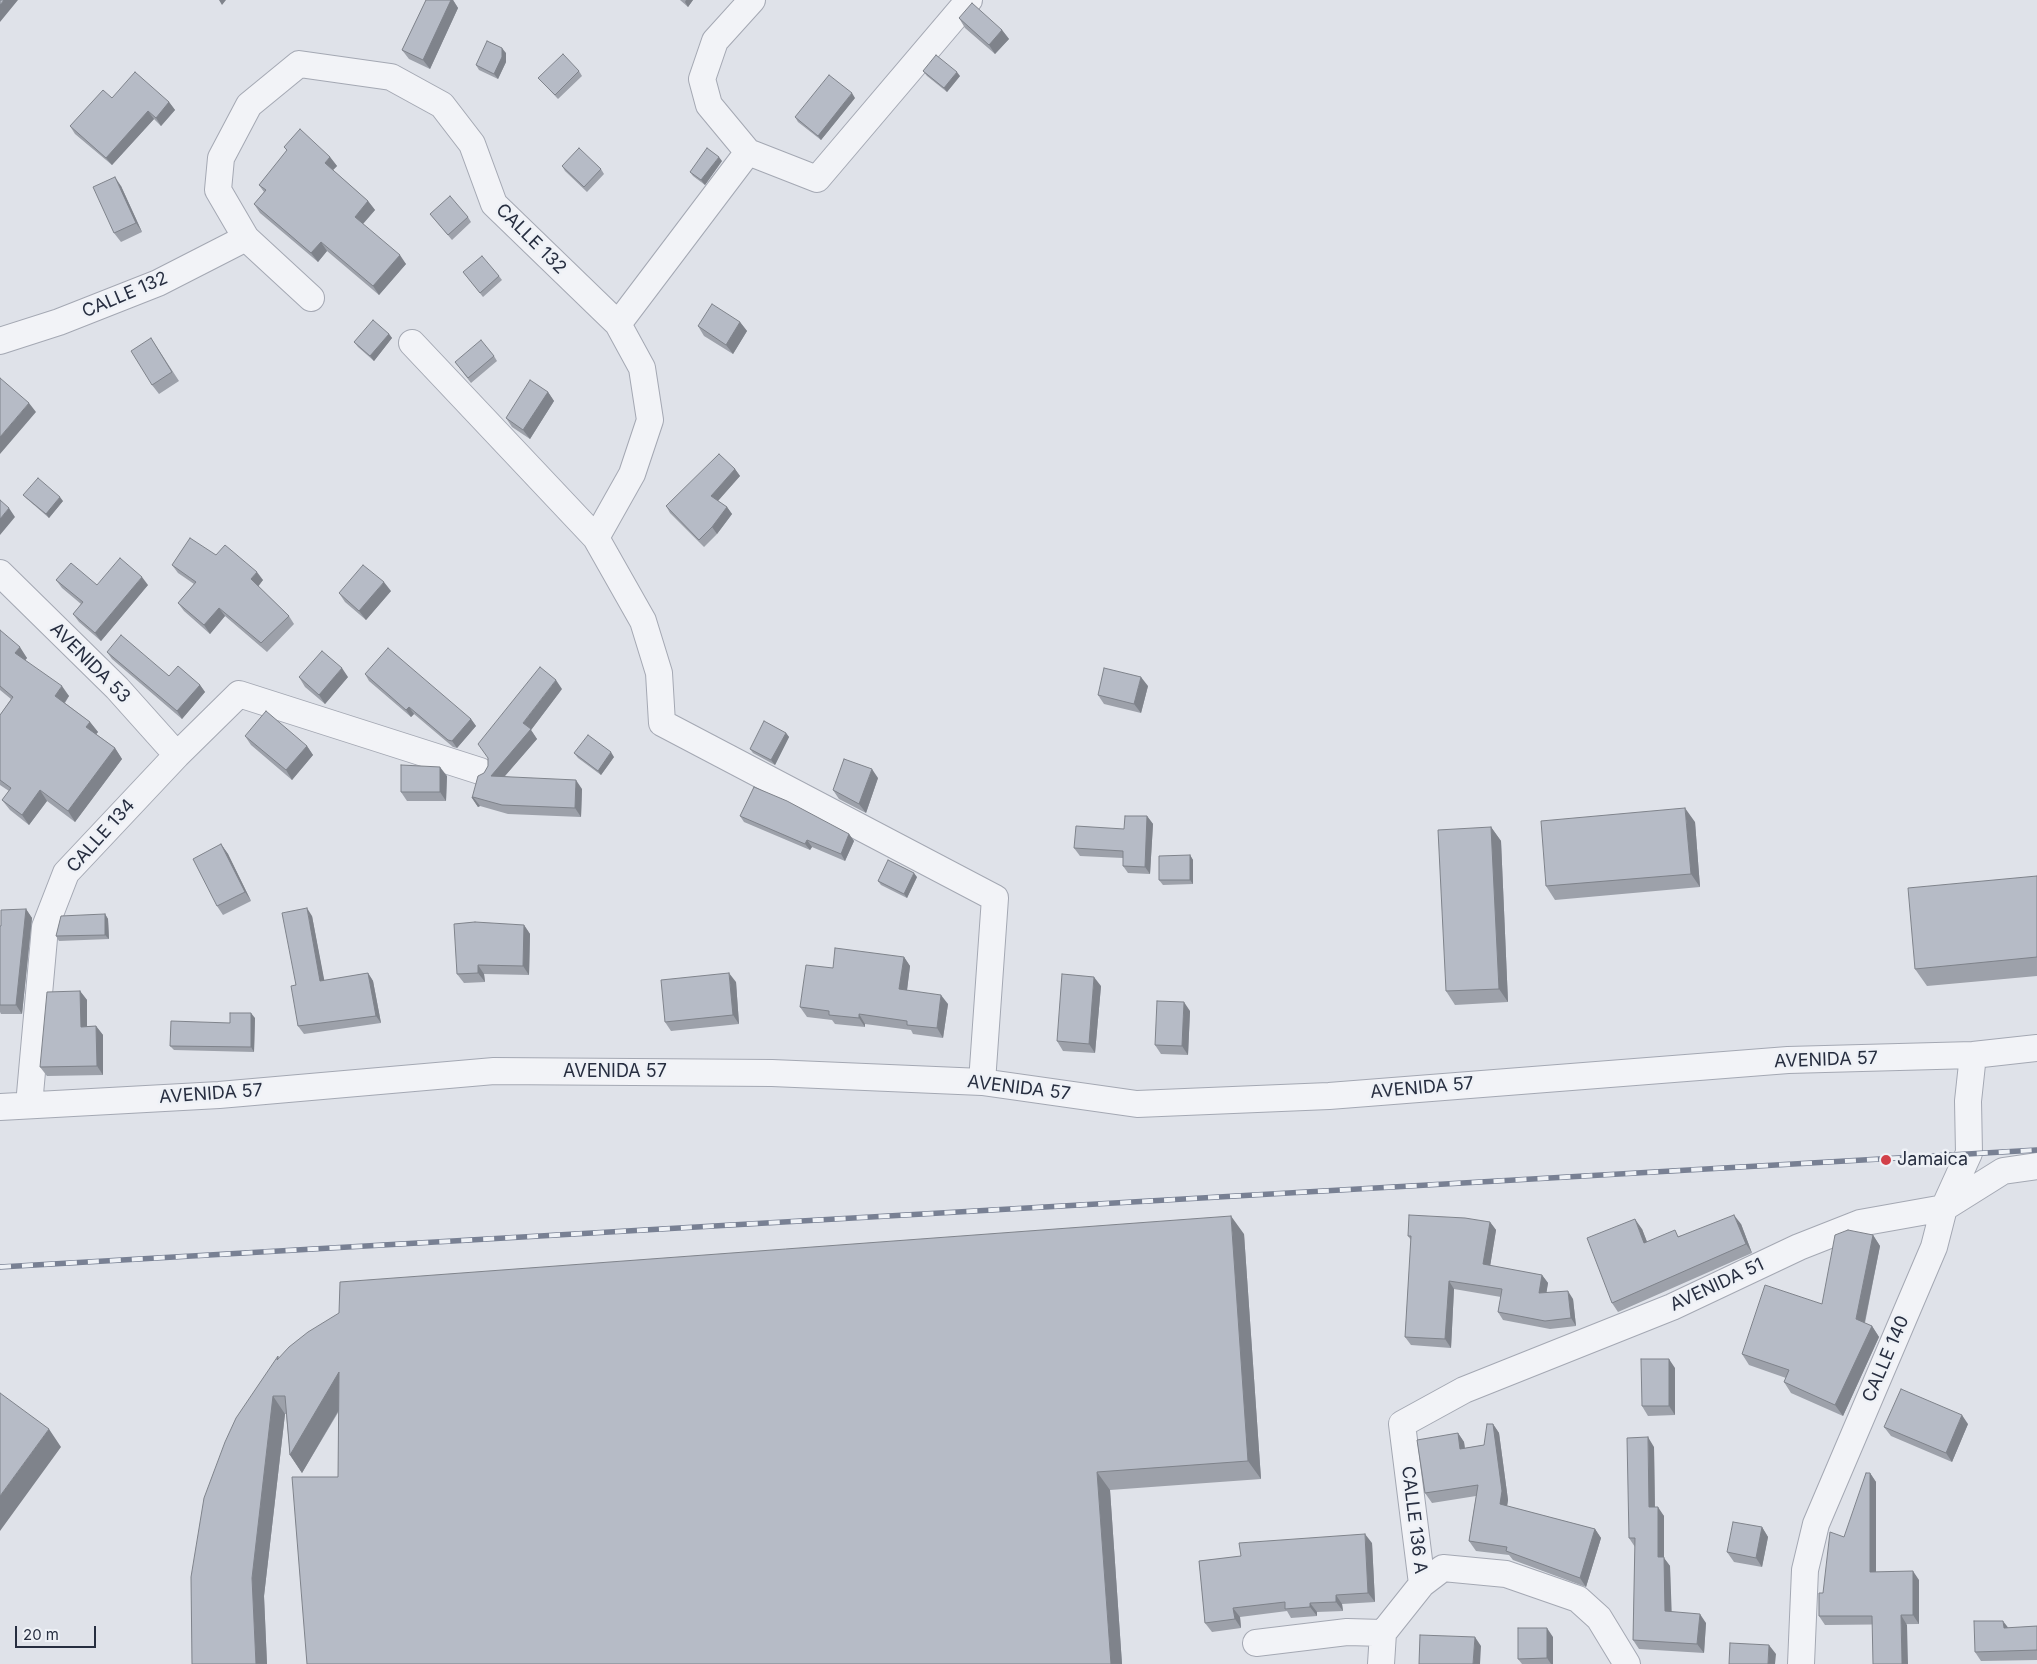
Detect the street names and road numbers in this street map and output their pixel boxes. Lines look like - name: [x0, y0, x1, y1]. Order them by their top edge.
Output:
- street label: CALLE 132: [491, 199, 571, 279]
- street label: CALLE 132: [79, 267, 171, 323]
- street label: AVENIDA 53: [45, 618, 135, 708]
- street label: CALLE 134: [62, 795, 140, 877]
- street label: AVENIDA 57: [1774, 1047, 1878, 1073]
- street label: AVENIDA 57: [563, 1061, 667, 1083]
- street label: AVENIDA 57: [966, 1071, 1072, 1105]
- street label: AVENIDA 57: [1369, 1073, 1475, 1103]
- street label: AVENIDA 57: [158, 1080, 264, 1108]
- street label: AVENIDA 51: [1667, 1254, 1767, 1316]
- street label: CALLE 140: [1858, 1313, 1914, 1405]
- street label: CALLE 136 A: [1397, 1465, 1431, 1575]

